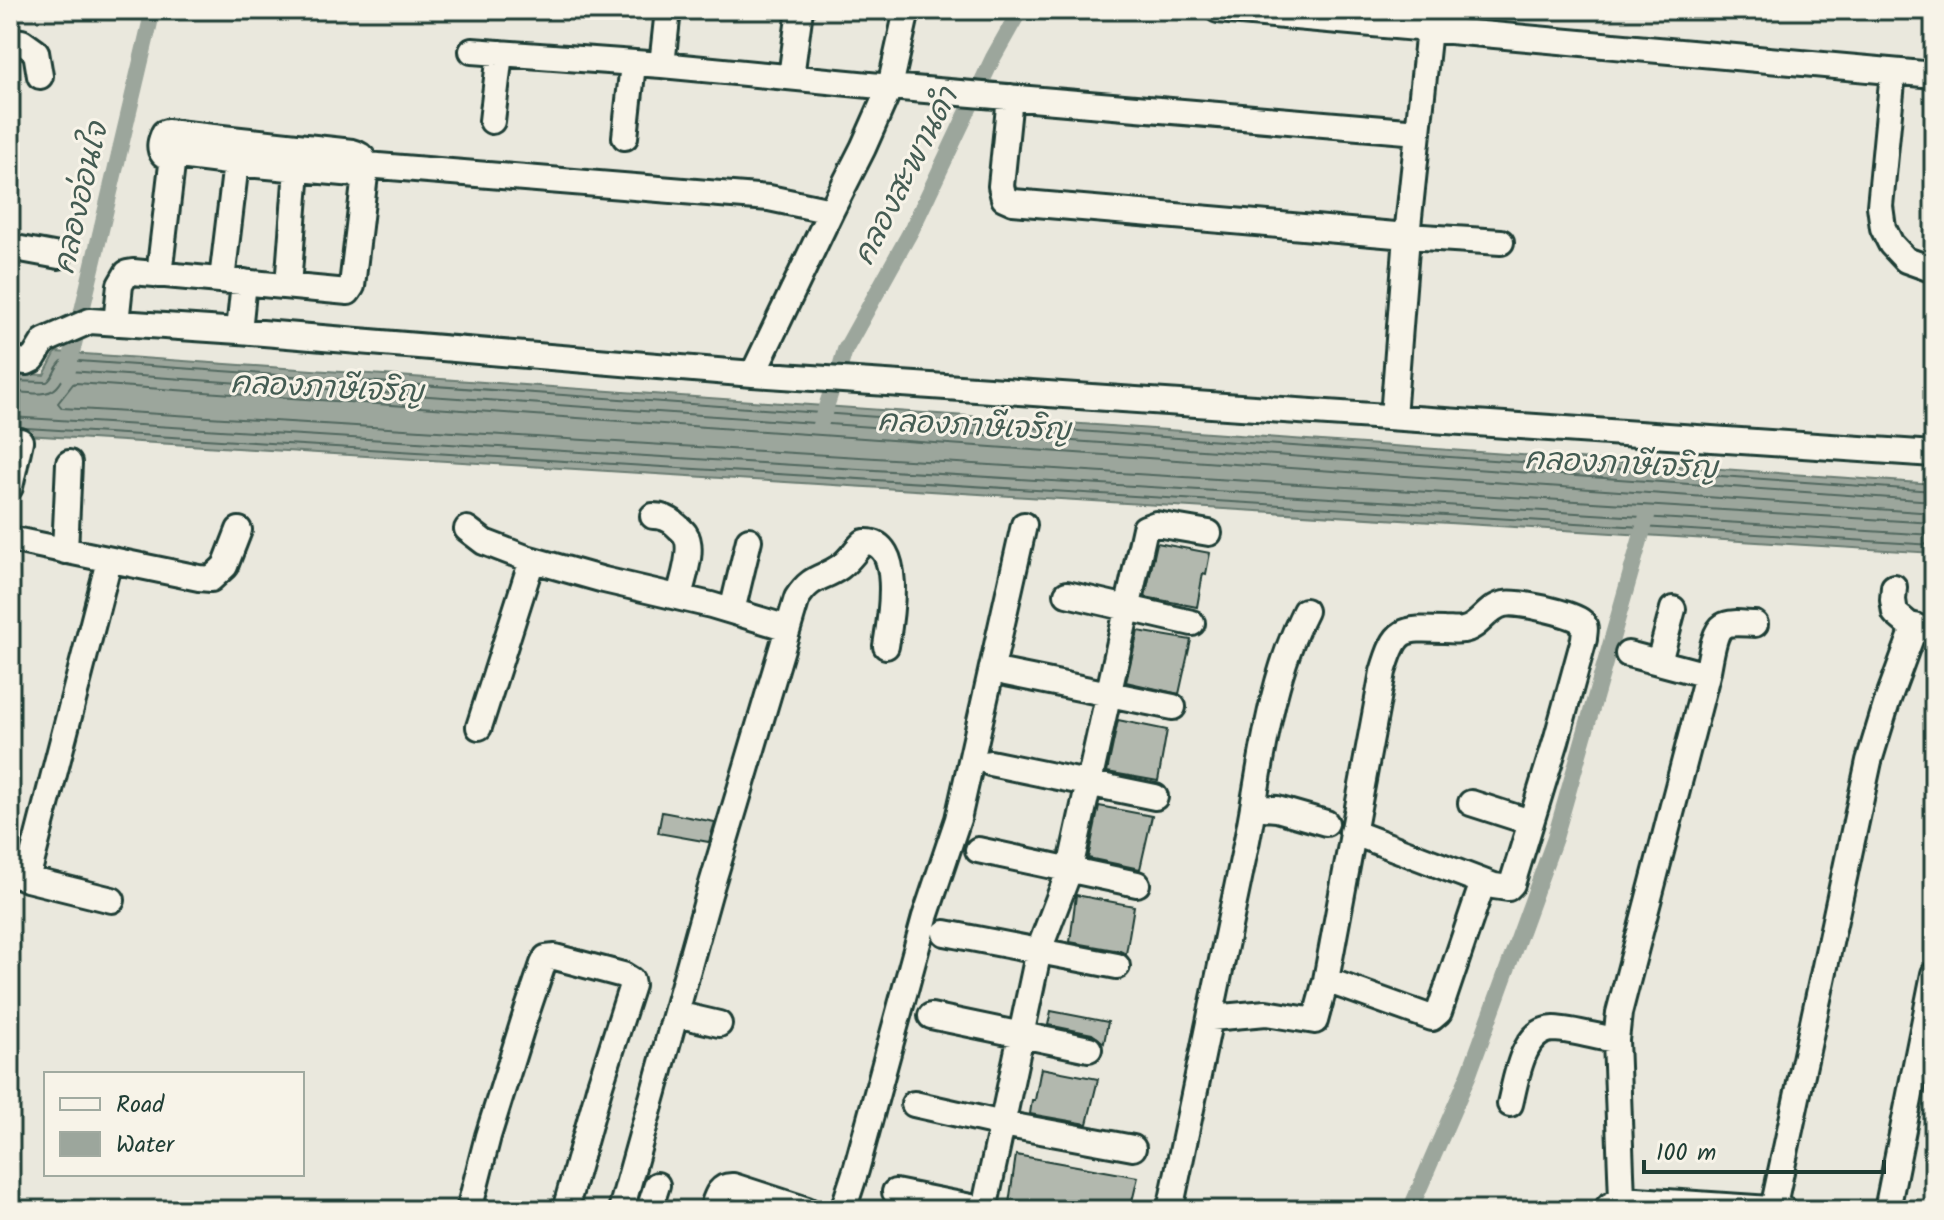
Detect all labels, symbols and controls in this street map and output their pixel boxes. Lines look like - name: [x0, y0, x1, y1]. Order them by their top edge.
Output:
- water label: คลองสะพานดำ: [841, 78, 973, 274]
- water label: คลองอ่อนใจ: [41, 115, 123, 279]
- water label: คลองภาษีเจริญ: [229, 360, 427, 418]
- water label: คลองภาษีเจริญ: [876, 398, 1074, 456]
- water label: คลองภาษีเจริญ: [1523, 436, 1721, 494]
- legend: [44, 1072, 304, 1176]
- text: Road: [116, 1086, 165, 1125]
- scale bar: [1644, 1124, 1884, 1174]
- text: Water: [116, 1126, 176, 1165]
- text: 100 m: [1656, 1134, 1716, 1173]

